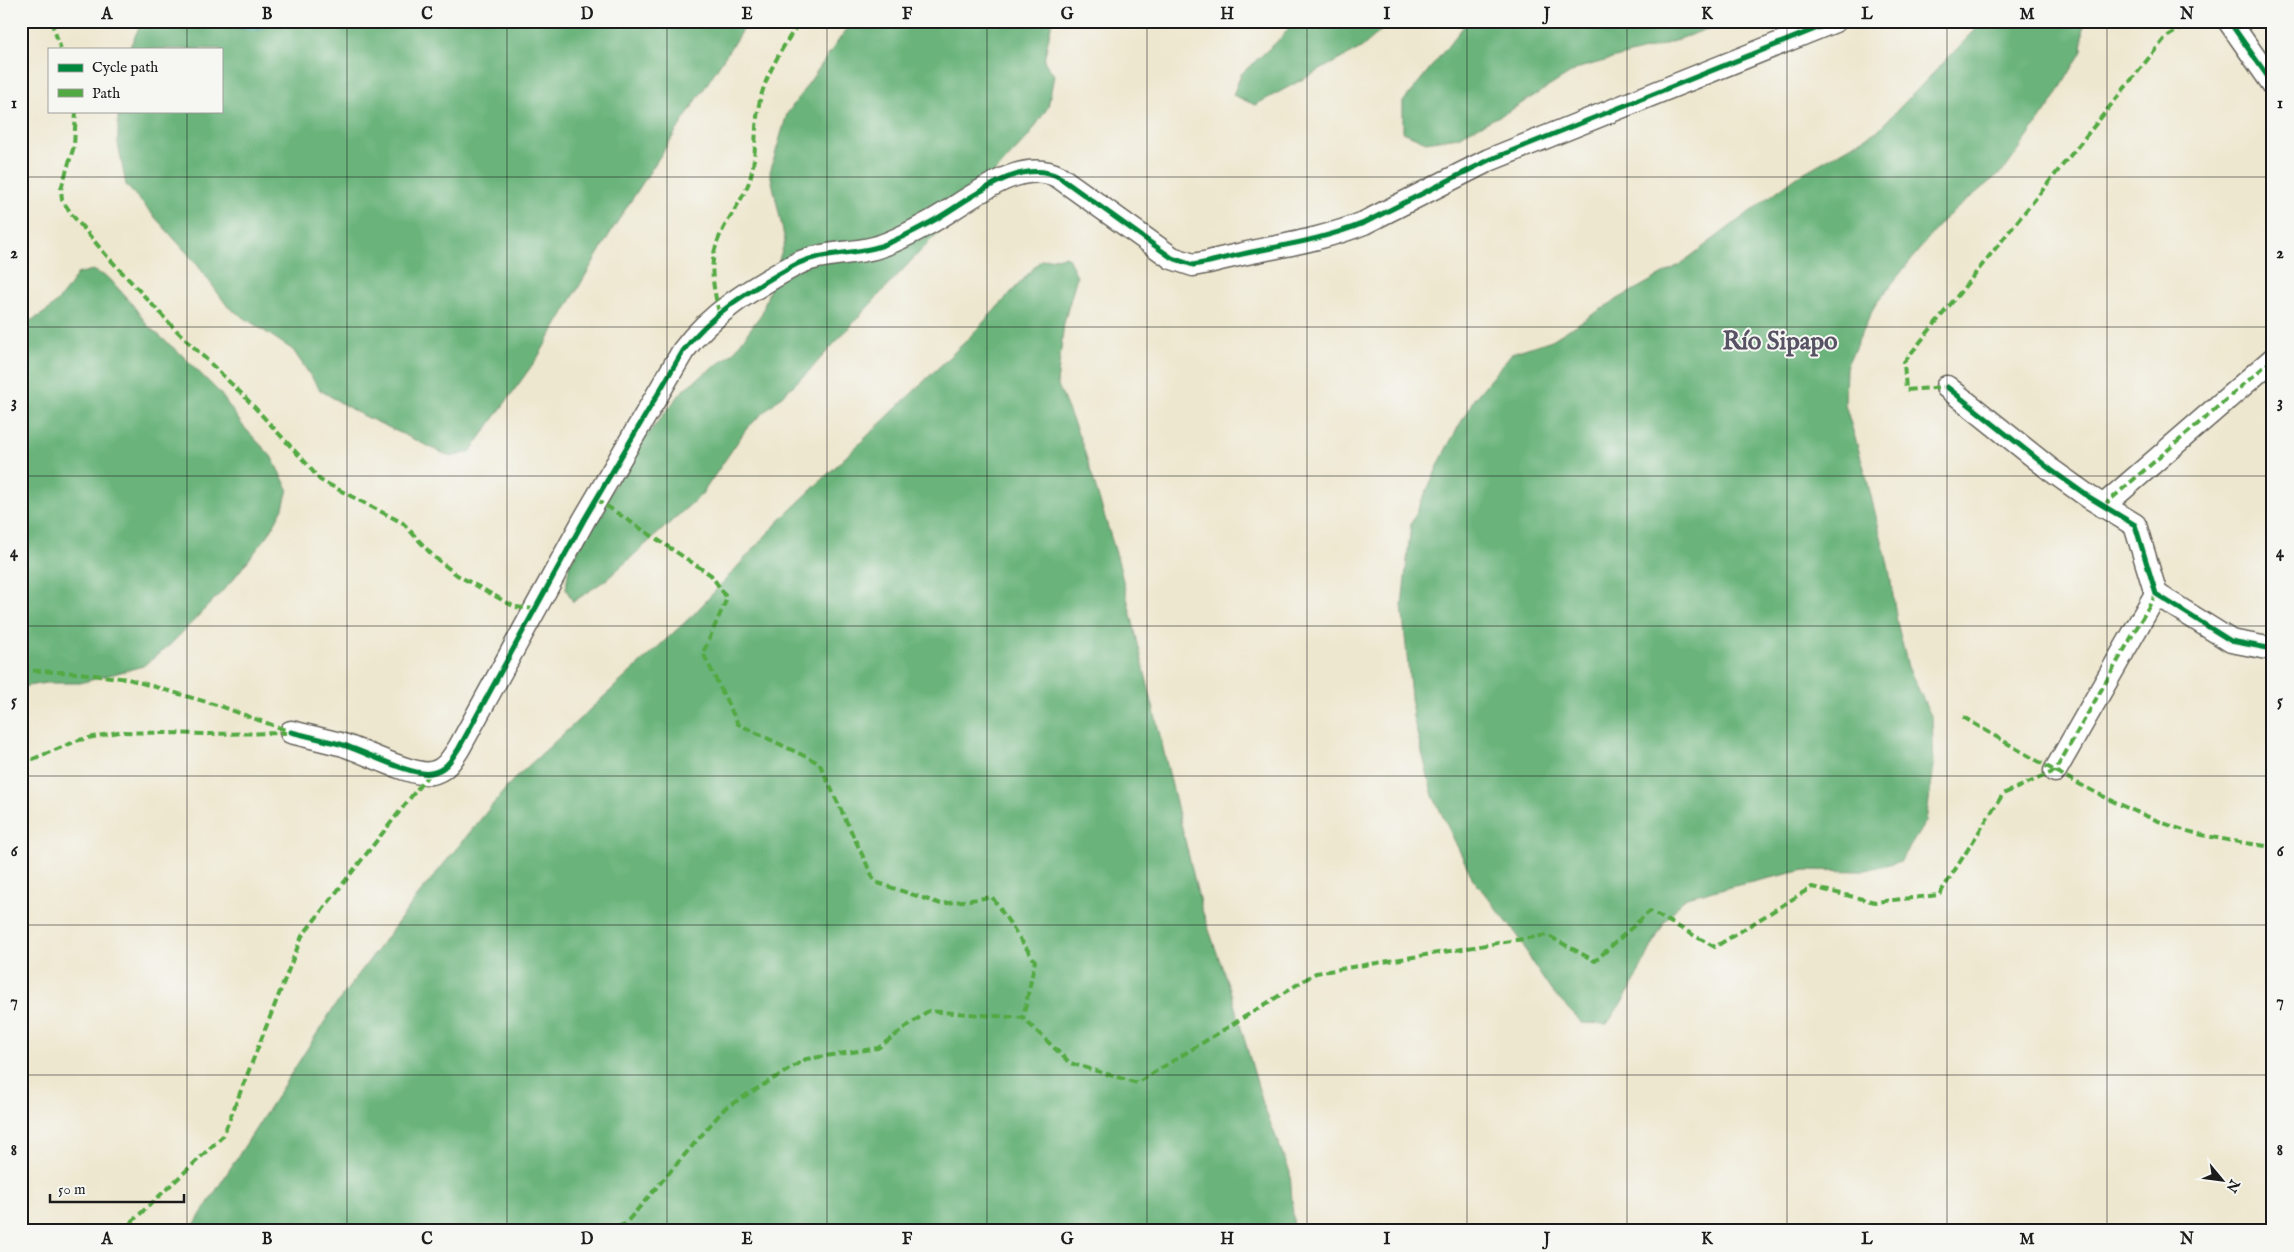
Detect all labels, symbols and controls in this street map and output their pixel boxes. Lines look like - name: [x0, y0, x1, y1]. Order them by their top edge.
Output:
- text: A: [101, 5, 114, 25]
- text: B: [262, 5, 273, 25]
- text: C: [421, 5, 433, 25]
- text: D: [581, 5, 594, 25]
- text: E: [741, 5, 753, 25]
- text: F: [902, 5, 913, 25]
- text: G: [1061, 5, 1074, 25]
- text: H: [1220, 5, 1234, 25]
- text: I: [1384, 5, 1391, 25]
- text: J: [1542, 5, 1551, 25]
- text: K: [1701, 5, 1714, 25]
- text: L: [1861, 5, 1873, 25]
- text: M: [2019, 5, 2035, 25]
- text: N: [2179, 5, 2194, 25]
- legend: [48, 48, 222, 112]
- text: Cycle path: [92, 58, 158, 77]
- text: Path: [92, 84, 120, 103]
- text: 1: [11, 94, 17, 114]
- text: 1: [2277, 94, 2283, 114]
- text: 2: [10, 244, 18, 264]
- text: 2: [2276, 244, 2284, 264]
- district label: Río Sipapo: [1722, 326, 1838, 358]
- text: 3: [11, 393, 17, 413]
- text: 3: [2277, 393, 2283, 413]
- text: 4: [10, 543, 19, 563]
- text: 4: [2276, 543, 2285, 563]
- text: 5: [11, 692, 17, 712]
- text: 5: [2277, 692, 2283, 712]
- text: 6: [11, 842, 19, 862]
- text: 6: [2277, 842, 2285, 862]
- text: 7: [10, 992, 18, 1012]
- text: 7: [2276, 992, 2284, 1012]
- text: 8: [11, 1141, 17, 1161]
- text: 8: [2277, 1141, 2283, 1161]
- north arrow: [2196, 1154, 2246, 1204]
- scale bar: [50, 1172, 184, 1204]
- text: N: [2222, 1175, 2244, 1195]
- text: 50 m: [58, 1180, 86, 1199]
- text: A: [101, 1230, 114, 1250]
- text: B: [262, 1230, 273, 1250]
- text: C: [421, 1230, 433, 1250]
- text: D: [581, 1230, 594, 1250]
- text: E: [741, 1230, 753, 1250]
- text: F: [902, 1230, 913, 1250]
- text: G: [1061, 1230, 1074, 1250]
- text: H: [1220, 1230, 1234, 1250]
- text: I: [1384, 1230, 1391, 1250]
- text: J: [1542, 1230, 1551, 1250]
- text: K: [1701, 1230, 1714, 1250]
- text: L: [1861, 1230, 1873, 1250]
- text: M: [2019, 1230, 2035, 1250]
- text: N: [2179, 1230, 2194, 1250]

